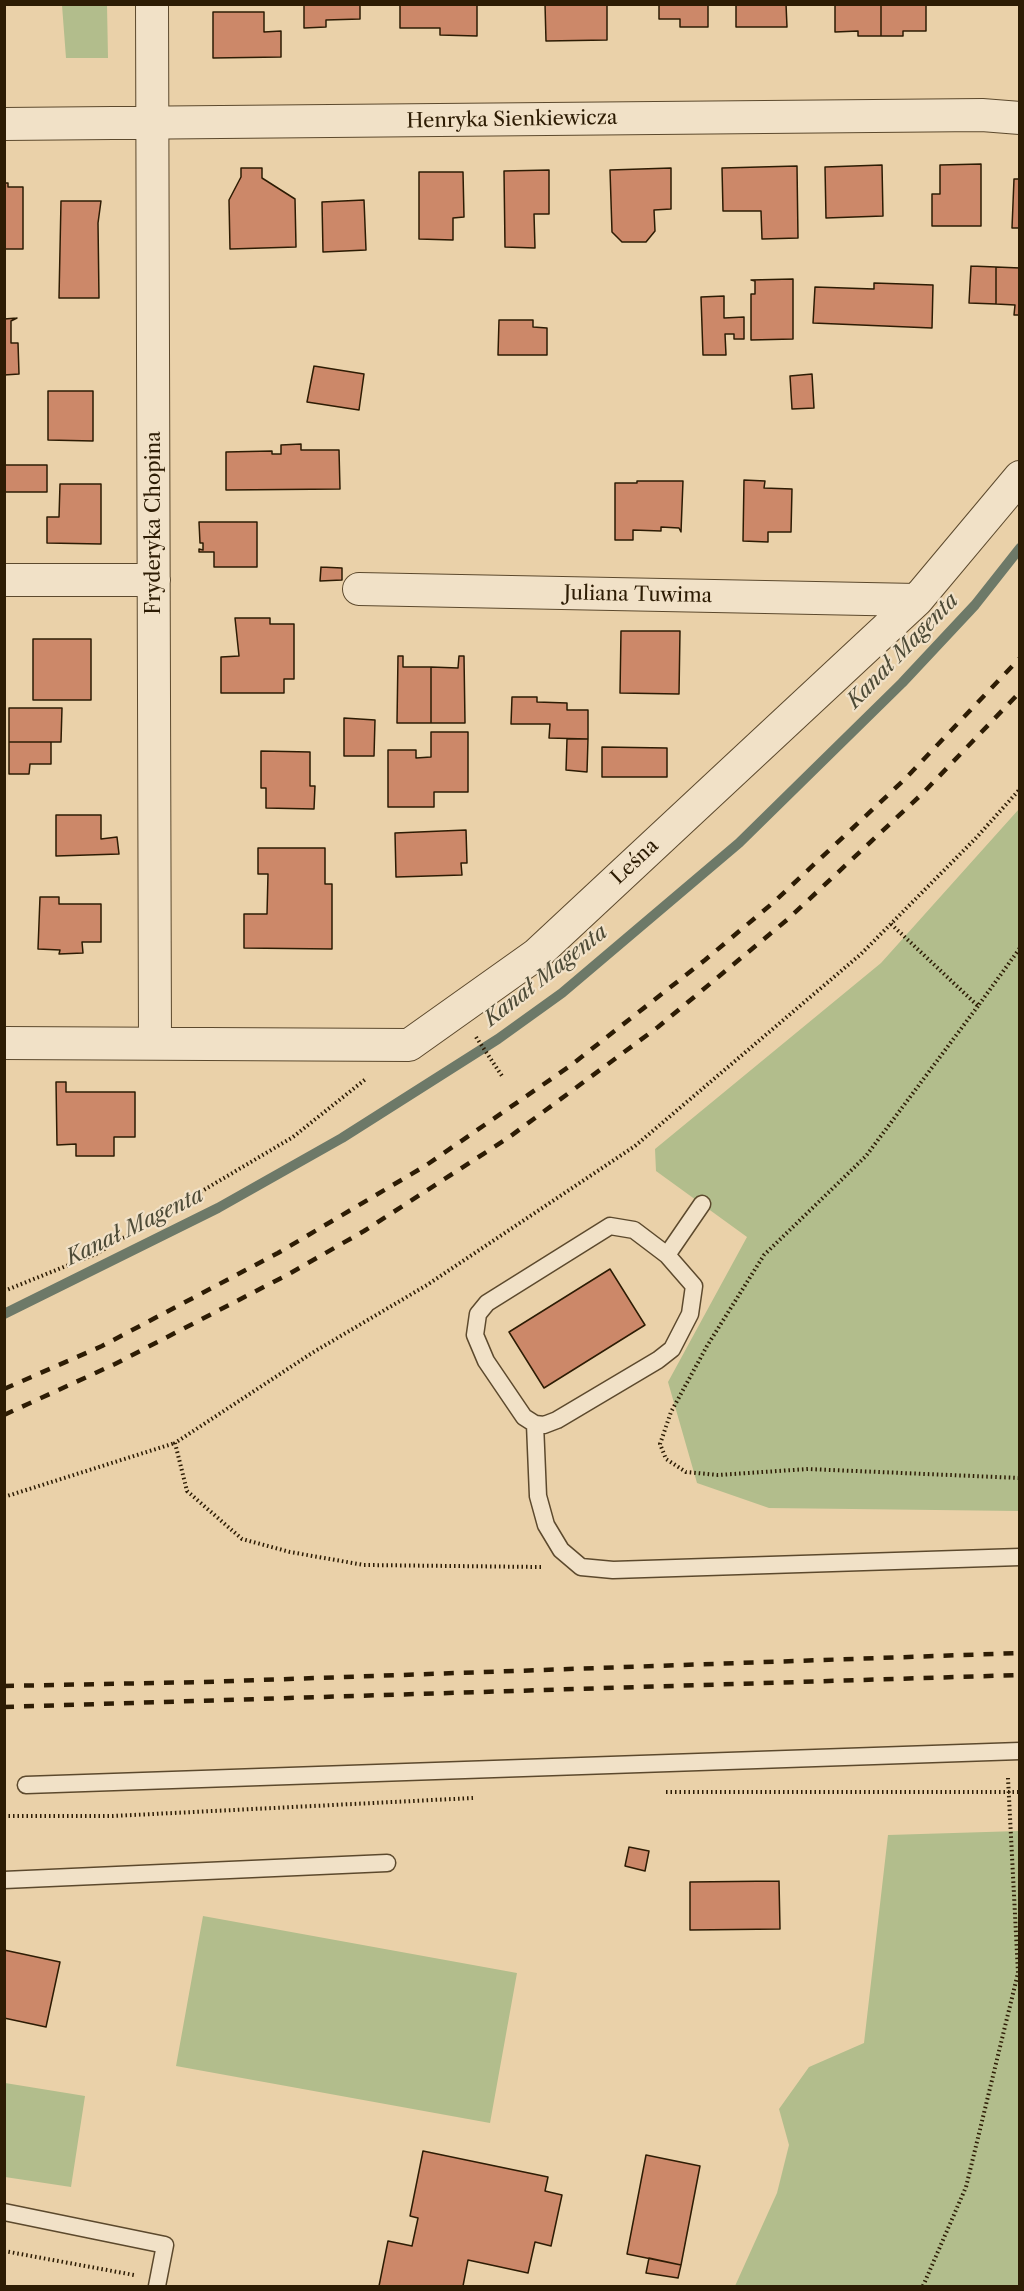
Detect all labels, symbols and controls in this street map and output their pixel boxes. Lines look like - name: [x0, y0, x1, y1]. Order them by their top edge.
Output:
- street label: Henryka Sienkiewicza: [406, 106, 618, 134]
- street label: Fryderyka Chopina: [142, 431, 166, 615]
- street label: Juliana Tuwima: [564, 582, 712, 608]
- water label: Kanał Magenta: [842, 588, 964, 714]
- street label: Leśna: [606, 834, 664, 890]
- water label: Kanał Magenta: [479, 920, 613, 1032]
- water label: Kanał Magenta: [62, 1183, 208, 1271]

